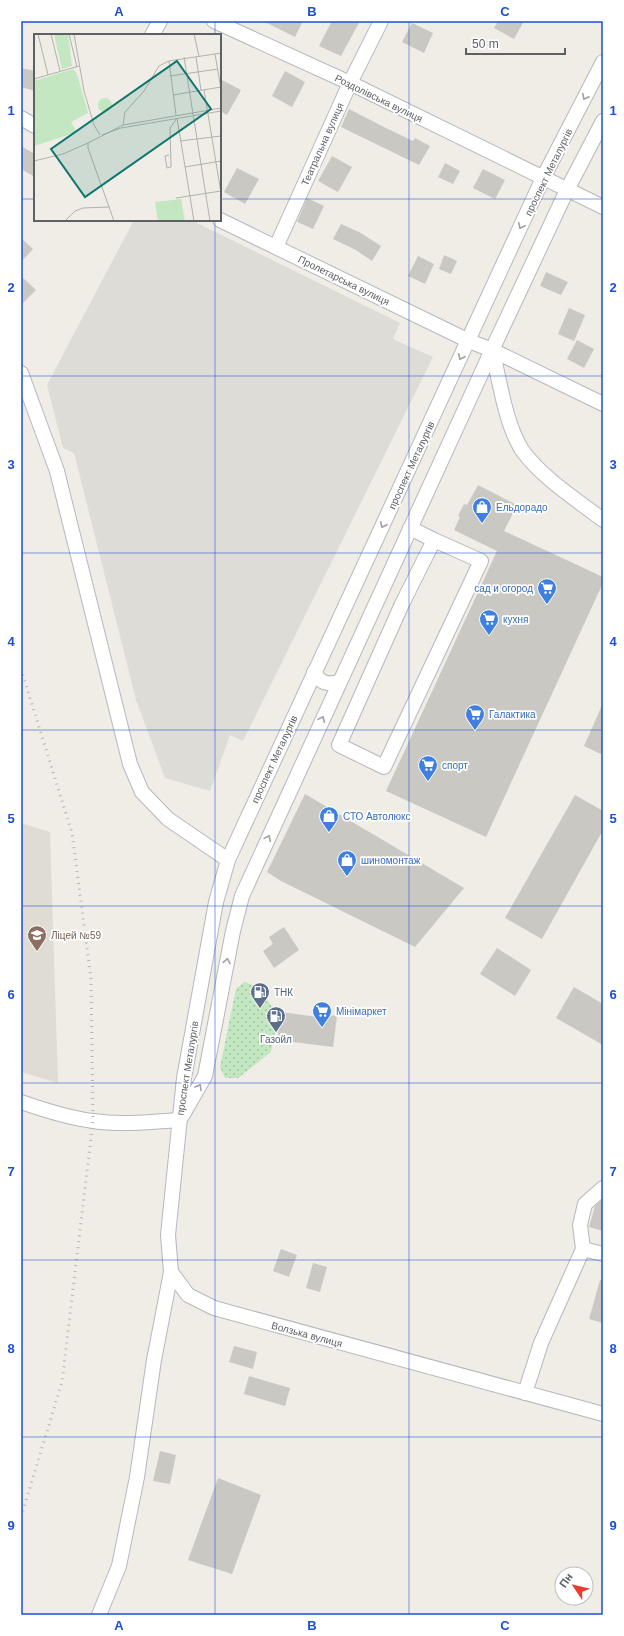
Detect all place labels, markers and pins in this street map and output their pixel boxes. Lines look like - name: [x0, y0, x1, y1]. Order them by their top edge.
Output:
- shop icon: Ельдорадо: [471, 496, 493, 524]
- place label: Ельдорадо: [496, 502, 548, 513]
- supermarket icon: сад и огород: [536, 577, 558, 605]
- place label: сад и огород: [474, 583, 533, 594]
- supermarket icon: кухня: [478, 608, 500, 636]
- place label: кухня: [503, 614, 528, 625]
- supermarket icon: Галактика: [464, 703, 486, 731]
- place label: Галактика: [489, 709, 536, 720]
- supermarket icon: спорт: [417, 754, 439, 782]
- place label: спорт: [442, 760, 468, 771]
- shop icon: СТО Автолюкс: [318, 805, 340, 833]
- place label: СТО Автолюкс: [343, 811, 411, 822]
- shop icon: шиномонтаж: [336, 849, 358, 877]
- place label: шиномонтаж: [361, 855, 421, 866]
- school or university icon: Ліцей №59: [26, 924, 48, 952]
- place label: Ліцей №59: [51, 930, 102, 941]
- fuel station icon: ТНК: [249, 981, 271, 1009]
- place label: ТНК: [274, 987, 293, 998]
- supermarket icon: Мінімаркет: [311, 1000, 333, 1028]
- fuel station icon: Газойл: [265, 1005, 287, 1033]
- place label: Мінімаркет: [336, 1006, 387, 1017]
- place label: Газойл: [260, 1034, 292, 1045]

